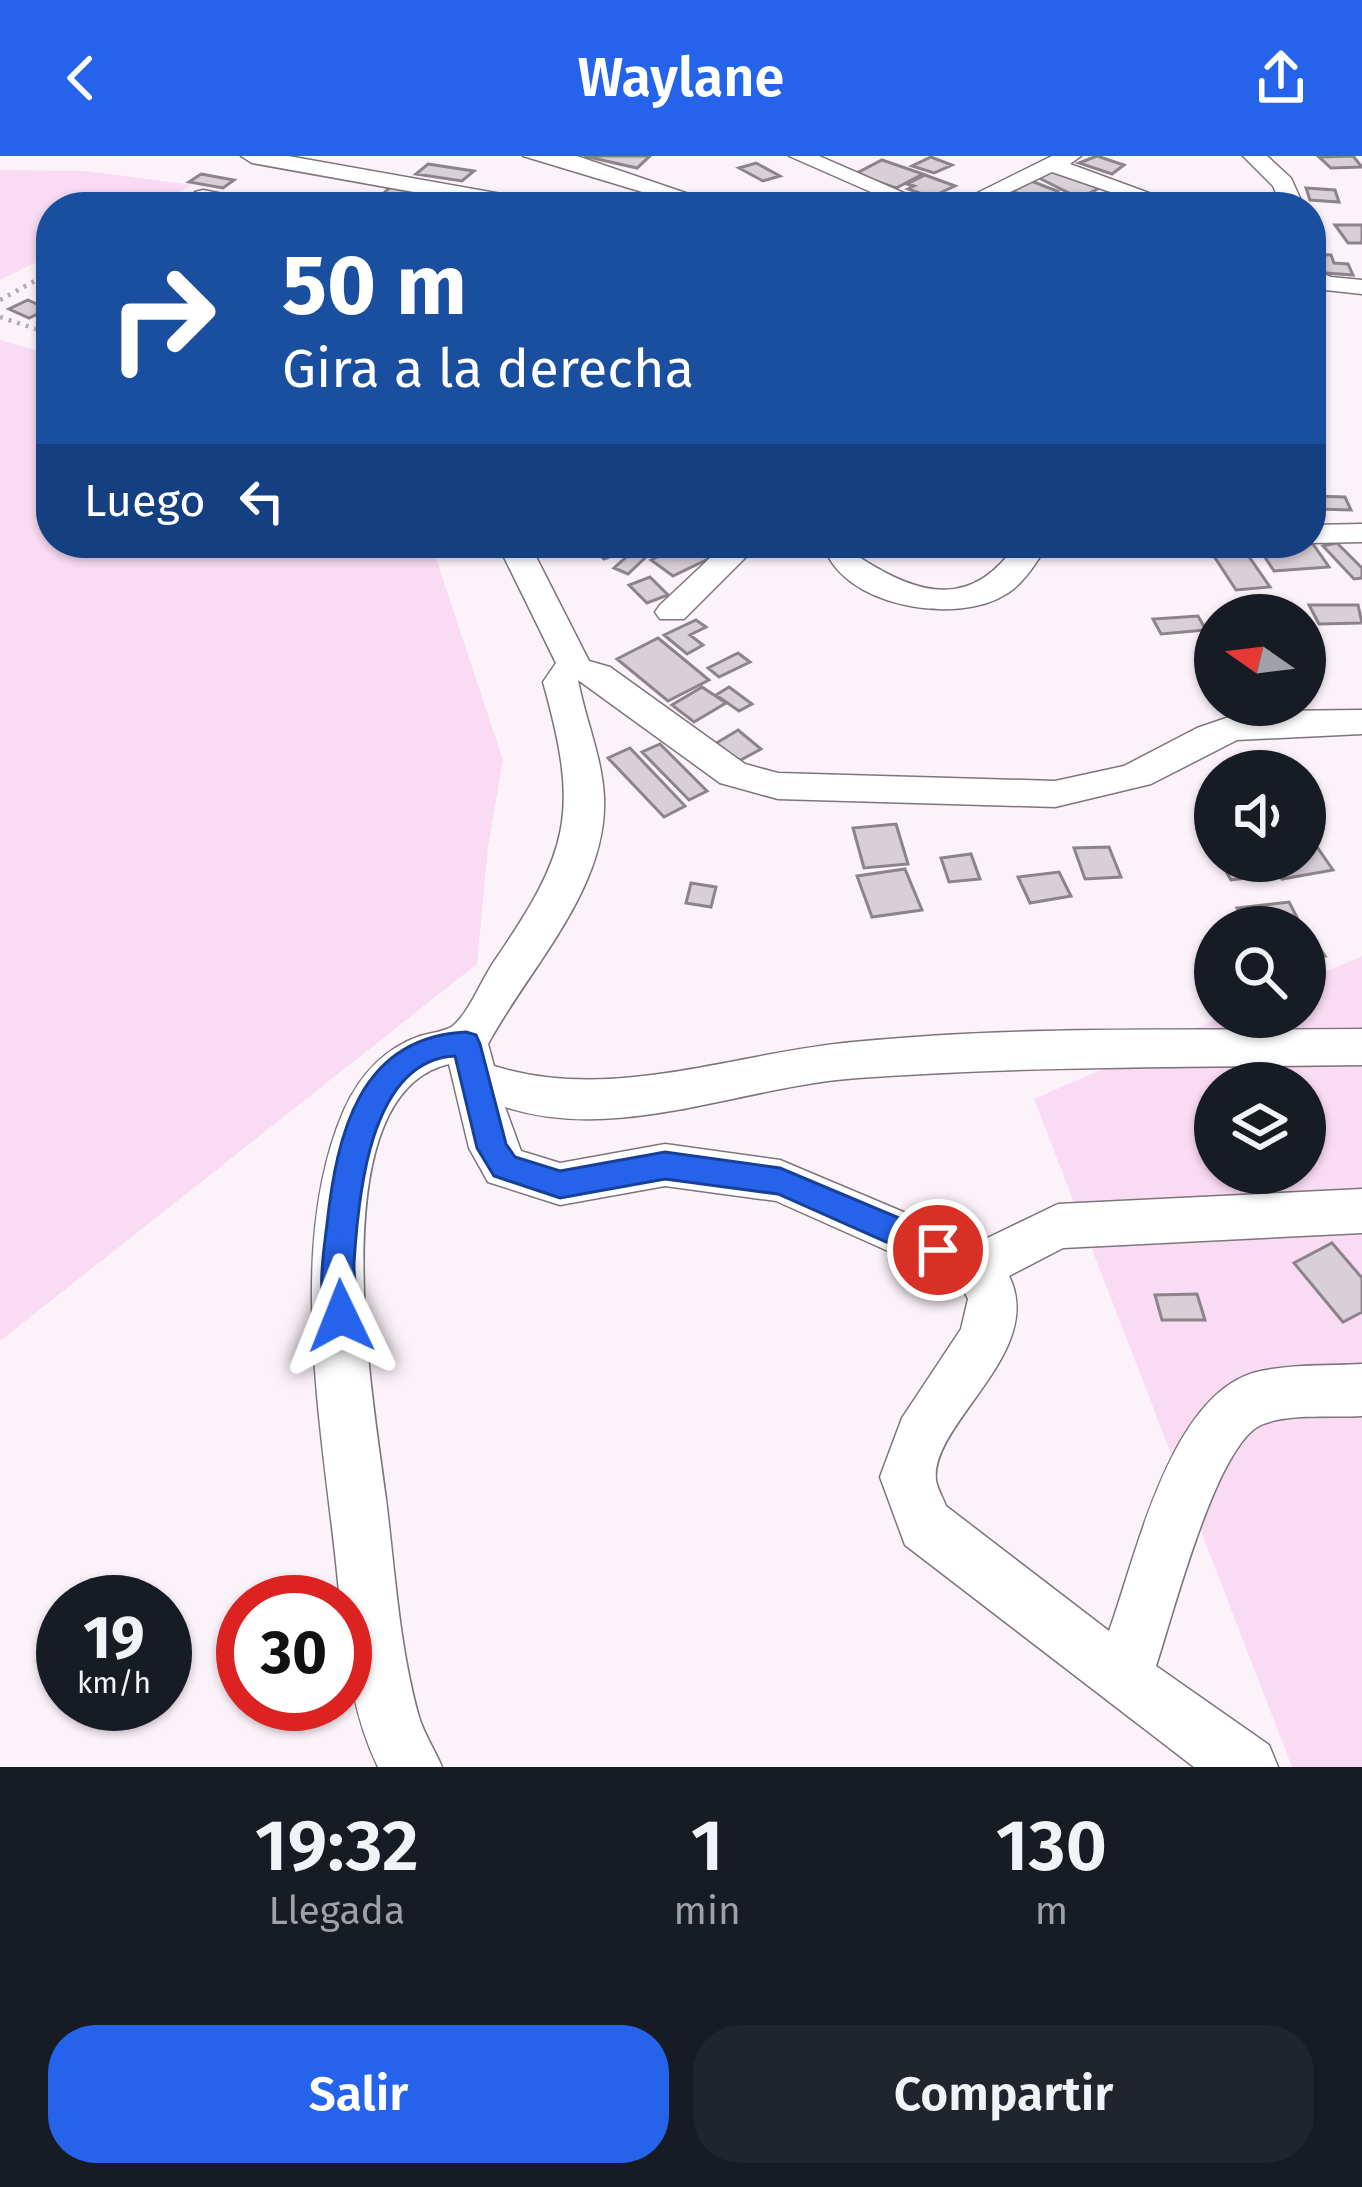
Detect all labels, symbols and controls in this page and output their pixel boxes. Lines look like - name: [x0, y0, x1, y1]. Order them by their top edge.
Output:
- icon: back: [48, 45, 114, 111]
- icon: share: [1248, 45, 1314, 111]
- text: Waylane: [578, 46, 784, 110]
- text: 50 m: [282, 235, 467, 336]
- icon: right: [84, 240, 240, 396]
- text: Gira a la derecha: [282, 337, 694, 401]
- icon: left: [229, 468, 295, 534]
- text: Luego: [84, 474, 205, 528]
- north arrow: [1194, 594, 1326, 726]
- map controls: [1194, 594, 1326, 1194]
- button: sound: [1194, 750, 1326, 882]
- button: search: [1194, 906, 1326, 1038]
- button: layers: [1194, 1062, 1326, 1194]
- pin: [887, 1199, 989, 1301]
- icon: arrive: [905, 1217, 971, 1283]
- position arrow: [278, 1253, 404, 1379]
- speed limit sign: 30: [216, 1575, 372, 1731]
- text: 19: [83, 1602, 145, 1674]
- text: km/h: [77, 1665, 151, 1701]
- text: 19:32: [255, 1803, 419, 1889]
- text: 1: [691, 1803, 724, 1889]
- text: 130: [996, 1803, 1107, 1889]
- text: Llegada: [268, 1888, 405, 1934]
- text: min: [674, 1888, 741, 1934]
- text: m: [1035, 1888, 1068, 1934]
- button: Salir: [48, 2025, 669, 2163]
- button: Compartir: [693, 2025, 1314, 2163]

